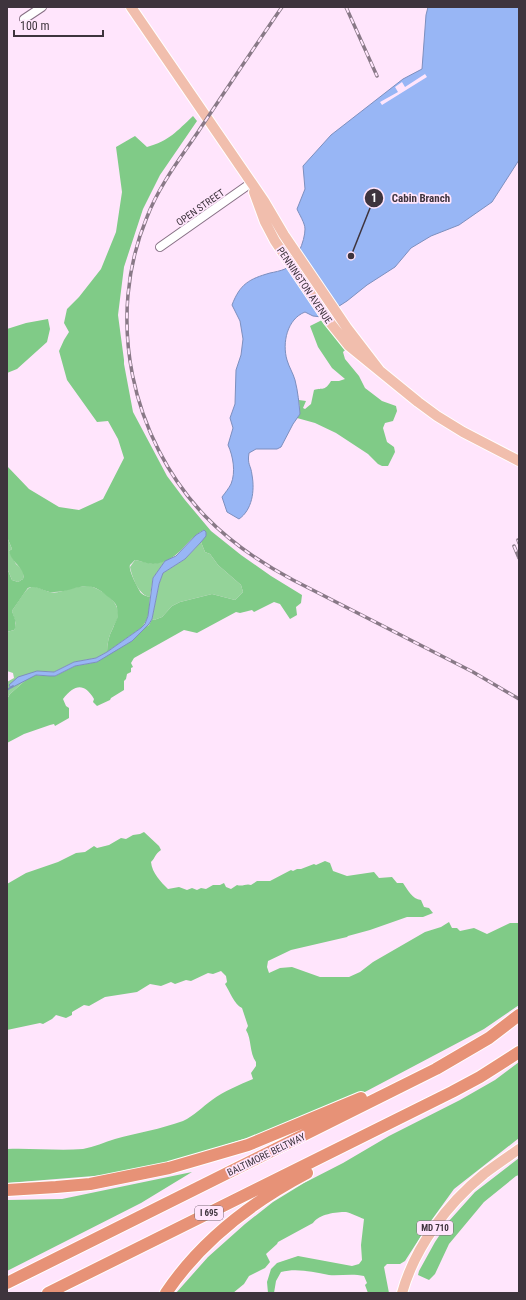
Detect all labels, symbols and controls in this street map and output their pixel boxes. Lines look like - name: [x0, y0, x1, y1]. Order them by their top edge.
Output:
- scale bar: [14, 12, 103, 38]
- text: 100 m: [20, 19, 50, 33]
- callout: Cabin Branch: [364, 186, 458, 209]
- street label: OPEN STREET: [174, 187, 226, 228]
- text: 1: [371, 191, 377, 205]
- text: Cabin Branch: [392, 192, 450, 205]
- street label: PENNINGTON AVENUE: [275, 245, 334, 326]
- street label: BALTIMORE BELTWAY: [225, 1130, 308, 1178]
- road number: I 695: [195, 1206, 223, 1220]
- road number: MD 710: [417, 1221, 453, 1235]

